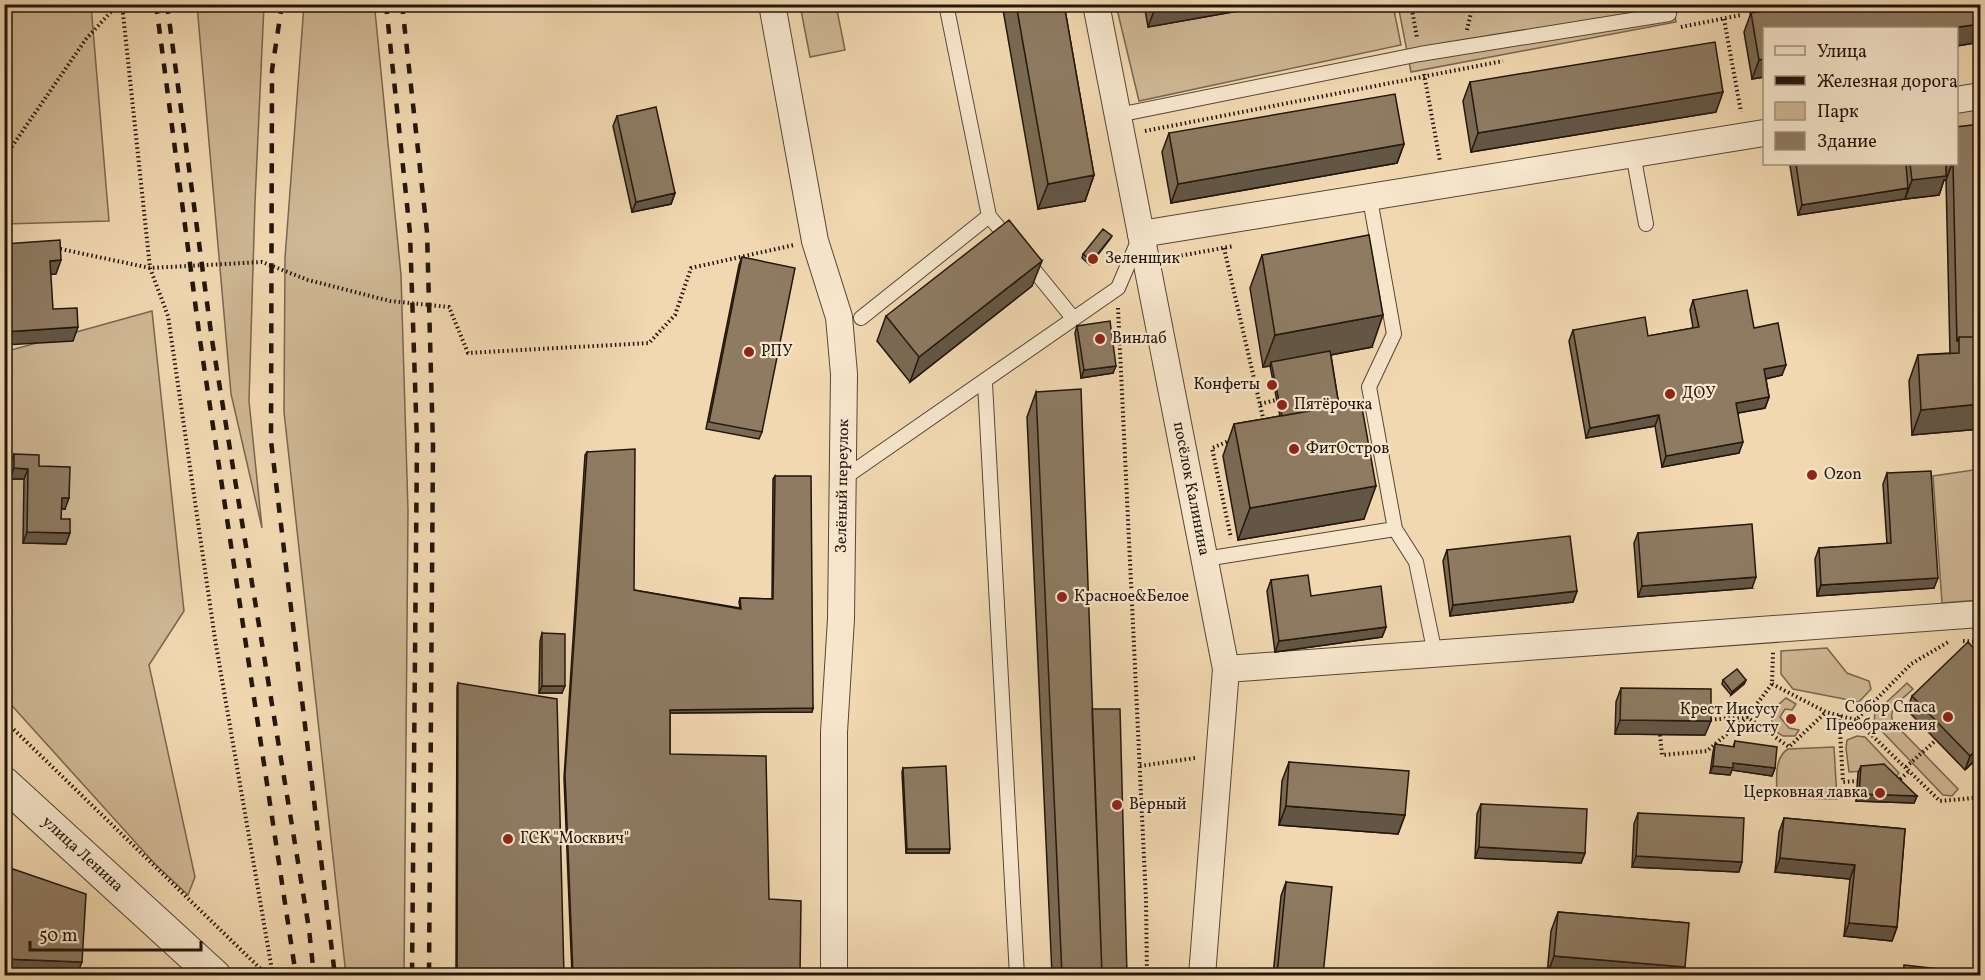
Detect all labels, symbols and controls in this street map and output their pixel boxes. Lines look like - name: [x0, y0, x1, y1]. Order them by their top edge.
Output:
- legend: [1763, 27, 1958, 165]
- text: Улица: [1817, 40, 1867, 65]
- text: Железная дорога: [1817, 70, 1958, 95]
- text: Парк: [1817, 100, 1859, 125]
- text: Здание: [1817, 130, 1877, 155]
- place label: Зеленщик: [1105, 248, 1180, 270]
- marker: Зеленщик: [1086, 252, 1100, 266]
- place label: Винлаб: [1112, 328, 1167, 350]
- marker: Винлаб: [1093, 332, 1107, 346]
- place label: РПУ: [761, 341, 793, 363]
- marker: РПУ: [742, 345, 756, 359]
- place label: Конфеты: [1194, 374, 1260, 396]
- marker: Конфеты: [1265, 378, 1279, 392]
- place label: ДОУ: [1682, 383, 1716, 405]
- marker: ДОУ: [1663, 387, 1677, 401]
- place label: Пятёрочка: [1294, 394, 1373, 416]
- marker: Пятёрочка: [1275, 398, 1289, 412]
- street label: Зелёный переулок: [831, 418, 855, 553]
- street label: посёлок Калинина: [1167, 420, 1215, 558]
- place label: ФитОстров: [1306, 438, 1389, 460]
- marker: ФитОстров: [1287, 442, 1301, 456]
- place label: Ozon: [1824, 464, 1862, 486]
- marker: Ozon: [1805, 468, 1819, 482]
- place label: Красное&Белое: [1074, 586, 1189, 608]
- marker: Красное&Белое: [1055, 590, 1069, 604]
- place label: Собор Спаса Преображения: [1826, 697, 1936, 737]
- place label: Крест Иисусу Христу: [1680, 699, 1779, 739]
- marker: Собор Спаса Преображения: [1941, 710, 1955, 724]
- marker: Крест Иисусу Христу: [1784, 712, 1798, 726]
- place label: Церковная лавка: [1743, 782, 1868, 804]
- marker: Церковная лавка: [1873, 786, 1887, 800]
- place label: Верный: [1129, 794, 1187, 816]
- marker: Верный: [1110, 798, 1124, 812]
- street label: улица Ленина: [37, 812, 128, 898]
- place label: ГСК "Москвич": [520, 828, 629, 850]
- marker: ГСК "Москвич": [501, 832, 515, 846]
- scale bar: [30, 914, 201, 952]
- text: 50 m: [39, 924, 78, 949]

